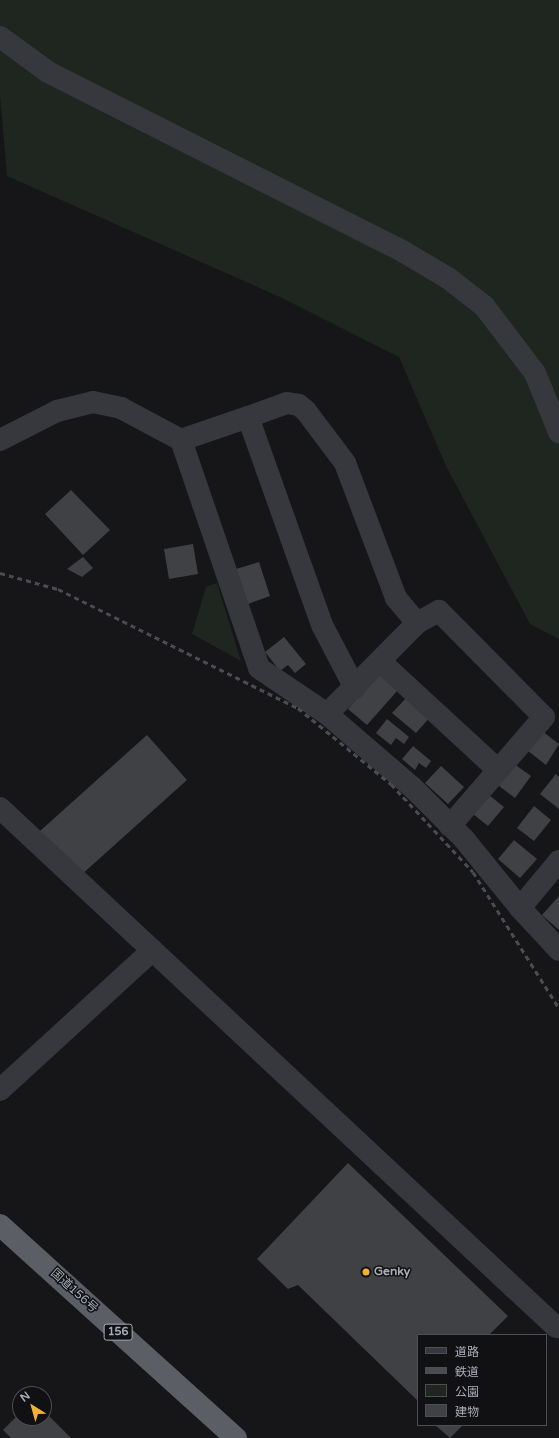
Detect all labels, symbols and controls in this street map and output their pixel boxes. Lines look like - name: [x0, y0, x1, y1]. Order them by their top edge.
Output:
- place label: Genky: [374, 1265, 410, 1279]
- street label: 国道156号: [47, 1266, 101, 1316]
- marker: Genky: [361, 1267, 371, 1277]
- road number: 156: [103, 1323, 133, 1341]
- legend: [417, 1334, 547, 1426]
- text: 道路: [455, 1345, 479, 1359]
- text: 鉄道: [455, 1365, 479, 1379]
- text: 公園: [455, 1385, 479, 1399]
- north arrow: [12, 1386, 52, 1426]
- text: N: [18, 1389, 33, 1405]
- text: 建物: [455, 1405, 479, 1419]

